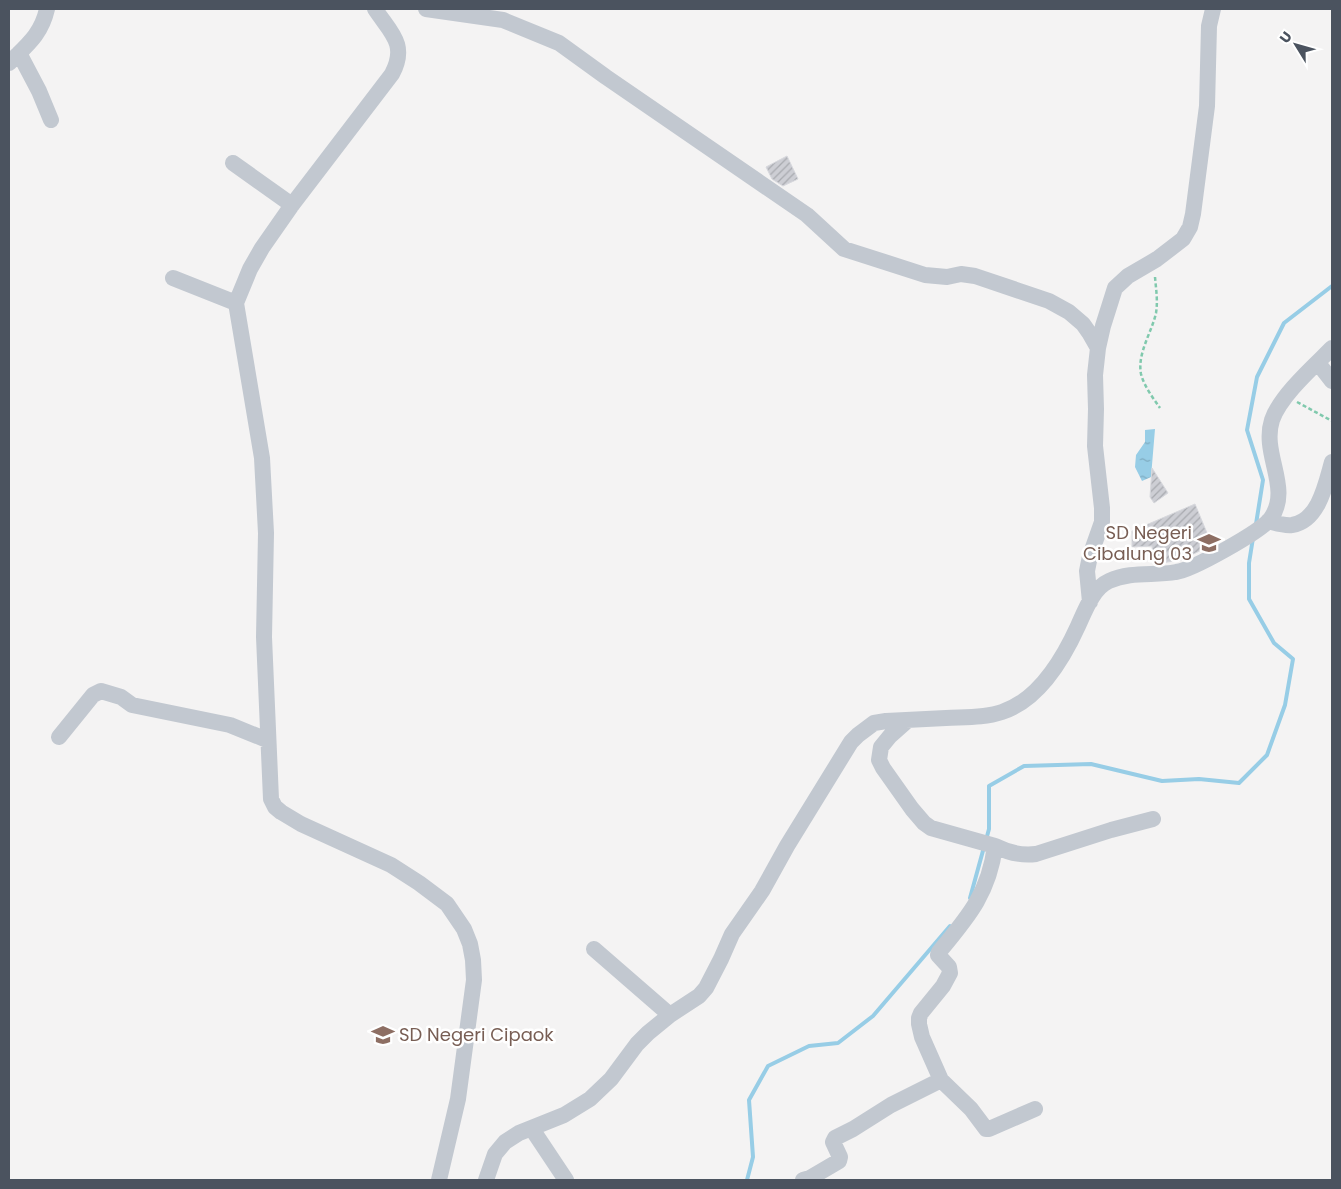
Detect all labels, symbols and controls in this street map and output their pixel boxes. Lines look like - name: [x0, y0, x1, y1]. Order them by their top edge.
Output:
- north arrow: [1271, 20, 1321, 70]
- text: U: [1275, 27, 1297, 47]
- place label: SD Negeri Cibalung 03: [1083, 520, 1192, 566]
- school or university icon: SD Negeri Cibalung 03: [1196, 530, 1222, 556]
- school or university icon: SD Negeri Cipaok: [370, 1022, 396, 1048]
- place label: SD Negeri Cipaok: [399, 1022, 554, 1047]

